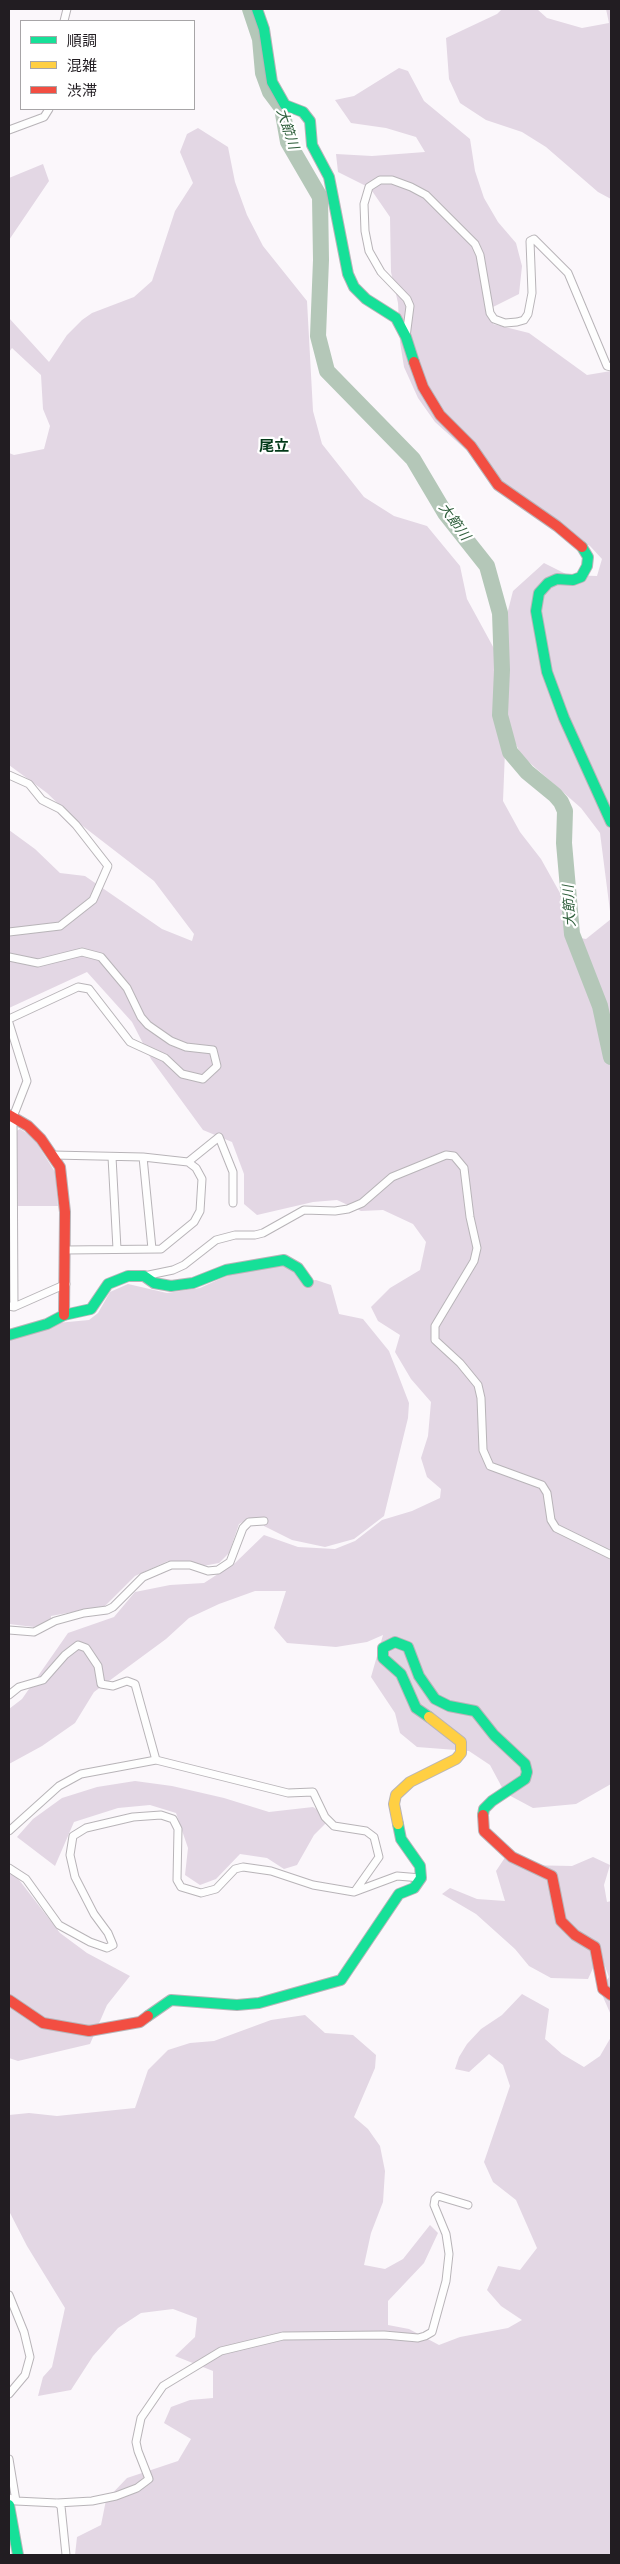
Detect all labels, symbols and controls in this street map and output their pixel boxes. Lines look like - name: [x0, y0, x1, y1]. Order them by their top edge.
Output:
- legend: [20, 20, 195, 110]
- text: 順調: [67, 32, 97, 50]
- text: 混雑: [67, 57, 97, 75]
- text: 渋滞: [67, 82, 97, 100]
- water label: 大節川: [273, 106, 301, 152]
- district label: 尾立: [259, 438, 289, 456]
- water label: 大節川: [435, 500, 473, 544]
- water label: 大節川: [561, 885, 579, 927]

